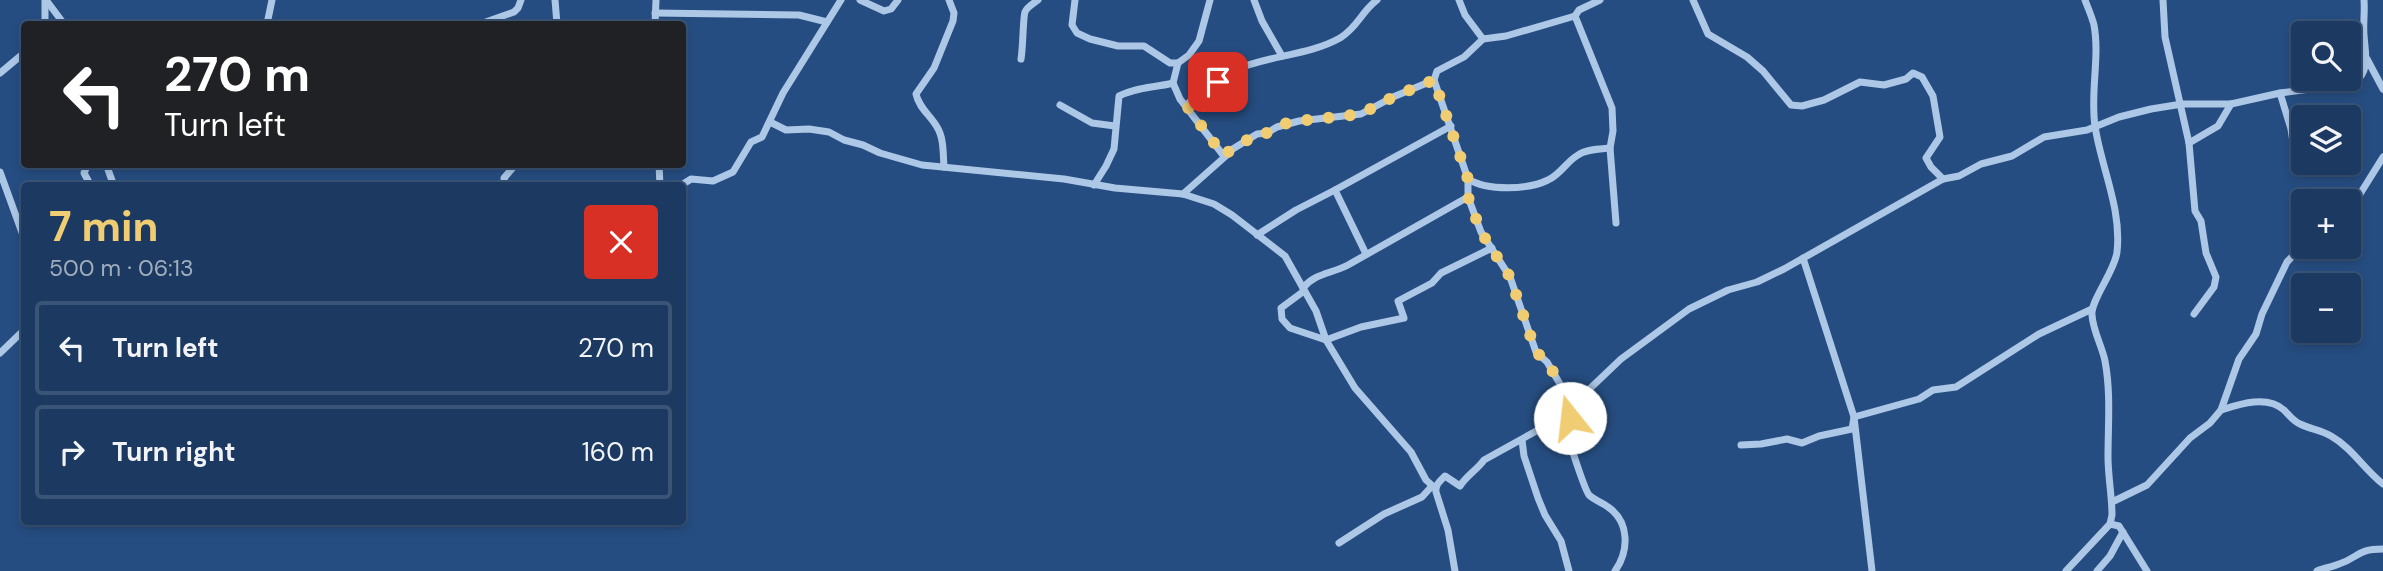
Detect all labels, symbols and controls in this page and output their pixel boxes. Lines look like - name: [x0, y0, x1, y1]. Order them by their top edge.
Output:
- map controls: [2291, 21, 2361, 343]
- button: search: [2291, 21, 2361, 91]
- text: 270 m: [164, 42, 310, 106]
- icon: left: [49, 49, 140, 140]
- pin: [1188, 52, 1248, 112]
- icon: arrive: [1199, 63, 1237, 101]
- text: Turn left: [164, 104, 286, 146]
- button: layers: [2291, 105, 2361, 175]
- button: +: [2291, 189, 2361, 259]
- text: 7 min: [49, 199, 158, 254]
- button: close: [584, 205, 658, 279]
- text: 500 m · 06:13: [49, 253, 194, 283]
- button: −: [2291, 273, 2361, 343]
- icon: left: [53, 329, 91, 367]
- text: Turn left: [112, 331, 219, 365]
- text: 270 m: [578, 331, 654, 365]
- position arrow: [1533, 381, 1607, 455]
- icon: right: [53, 433, 91, 471]
- text: Turn right: [112, 435, 236, 469]
- text: 160 m: [582, 435, 654, 469]

